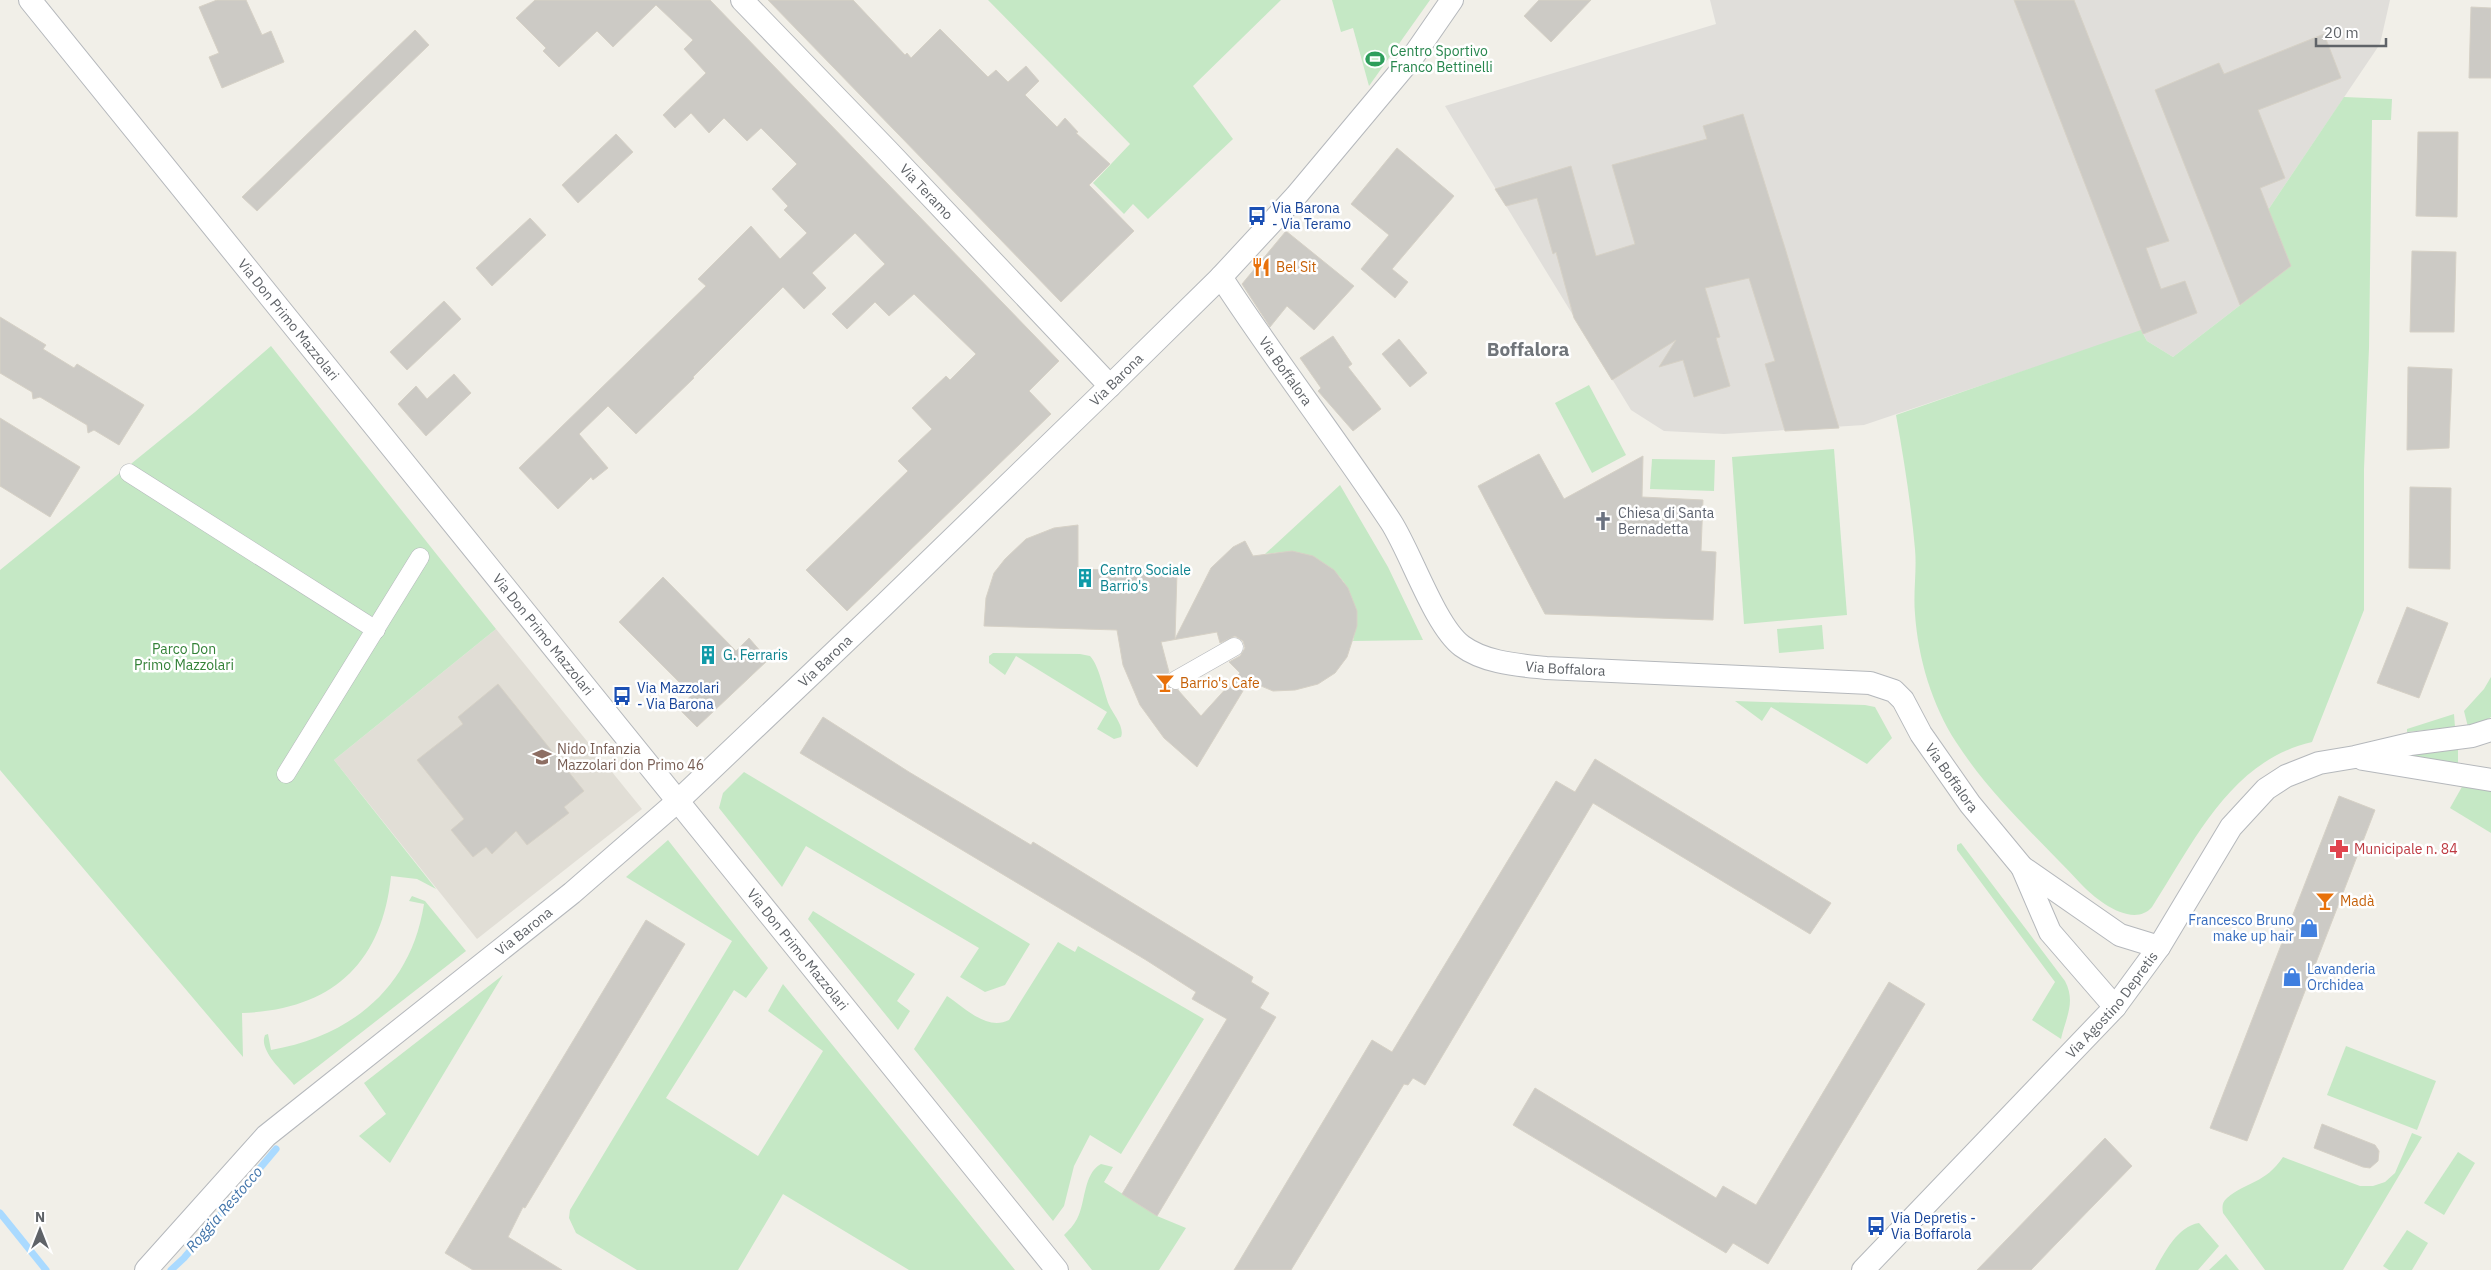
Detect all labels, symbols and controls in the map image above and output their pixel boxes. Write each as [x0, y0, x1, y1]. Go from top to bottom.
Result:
scale bar [2316, 15, 2386, 47]
text: 20 m [2324, 23, 2359, 42]
place label: Centro Sportivo Franco Bettinelli [1390, 42, 1493, 76]
sports icon: Centro Sportivo Franco Bettinelli [1364, 48, 1386, 70]
street label: Via Teramo [896, 160, 957, 224]
place label: Via Barona - Via Teramo [1272, 199, 1351, 233]
bus stop icon: Via Barona - Via Teramo [1246, 205, 1268, 227]
street label: Via Don Primo Mazzolari [234, 255, 343, 384]
restaurant icon: Bel Sit [1250, 256, 1272, 278]
place label: Bel Sit [1276, 258, 1317, 276]
street label: Via Boffalora [1255, 333, 1316, 409]
district label: Boffalora [1487, 337, 1569, 361]
street label: Via Barona [1086, 349, 1147, 410]
place label: Chiesa di Santa Bernadetta [1618, 504, 1715, 538]
church icon: Chiesa di Santa Bernadetta [1592, 510, 1614, 532]
place label: Centro Sociale Barrio's [1100, 561, 1191, 595]
building icon: Centro Sociale Barrio's [1074, 567, 1096, 589]
street label: Via Don Primo Mazzolari [489, 570, 598, 699]
street label: Via Barona [794, 631, 856, 691]
park label: Parco Don Primo Mazzolari [134, 640, 234, 674]
building icon: G. Ferraris [697, 644, 719, 666]
place label: G. Ferraris [723, 646, 788, 664]
street label: Via Boffalora [1524, 657, 1606, 680]
bar icon: Barrio's Cafe [1154, 672, 1176, 694]
place label: Barrio's Cafe [1180, 674, 1260, 692]
place label: Via Mazzolari - Via Barona [637, 679, 719, 713]
bus stop icon: Via Mazzolari - Via Barona [611, 685, 633, 707]
place label: Nido Infanzia Mazzolari don Primo 46 [557, 740, 704, 774]
street label: Via Boffalora [1921, 740, 1982, 816]
school or university icon: Nido Infanzia Mazzolari don Primo 46 [531, 746, 553, 768]
pharmacy icon: Municipale n. 84 [2328, 838, 2350, 860]
place label: Municipale n. 84 [2354, 840, 2458, 858]
street label: Via Don Primo Mazzolari [743, 885, 852, 1014]
bar icon: Madà [2314, 890, 2336, 912]
place label: Madà [2340, 892, 2375, 910]
street label: Via Barona [492, 903, 556, 959]
place label: Francesco Bruno make up hair [2188, 911, 2294, 945]
shop icon: Francesco Bruno make up hair [2298, 917, 2320, 939]
street label: Via Agostino Depretis [2062, 948, 2162, 1062]
place label: Lavanderia Orchidea [2307, 960, 2376, 994]
shop icon: Lavanderia Orchidea [2281, 966, 2303, 988]
water label: Roggia Restocco [181, 1162, 267, 1256]
north arrow [15, 1205, 65, 1255]
text: N [35, 1208, 45, 1226]
place label: Via Depretis - Via Boffarola [1891, 1209, 1976, 1243]
bus stop icon: Via Depretis - Via Boffarola [1865, 1215, 1887, 1237]

